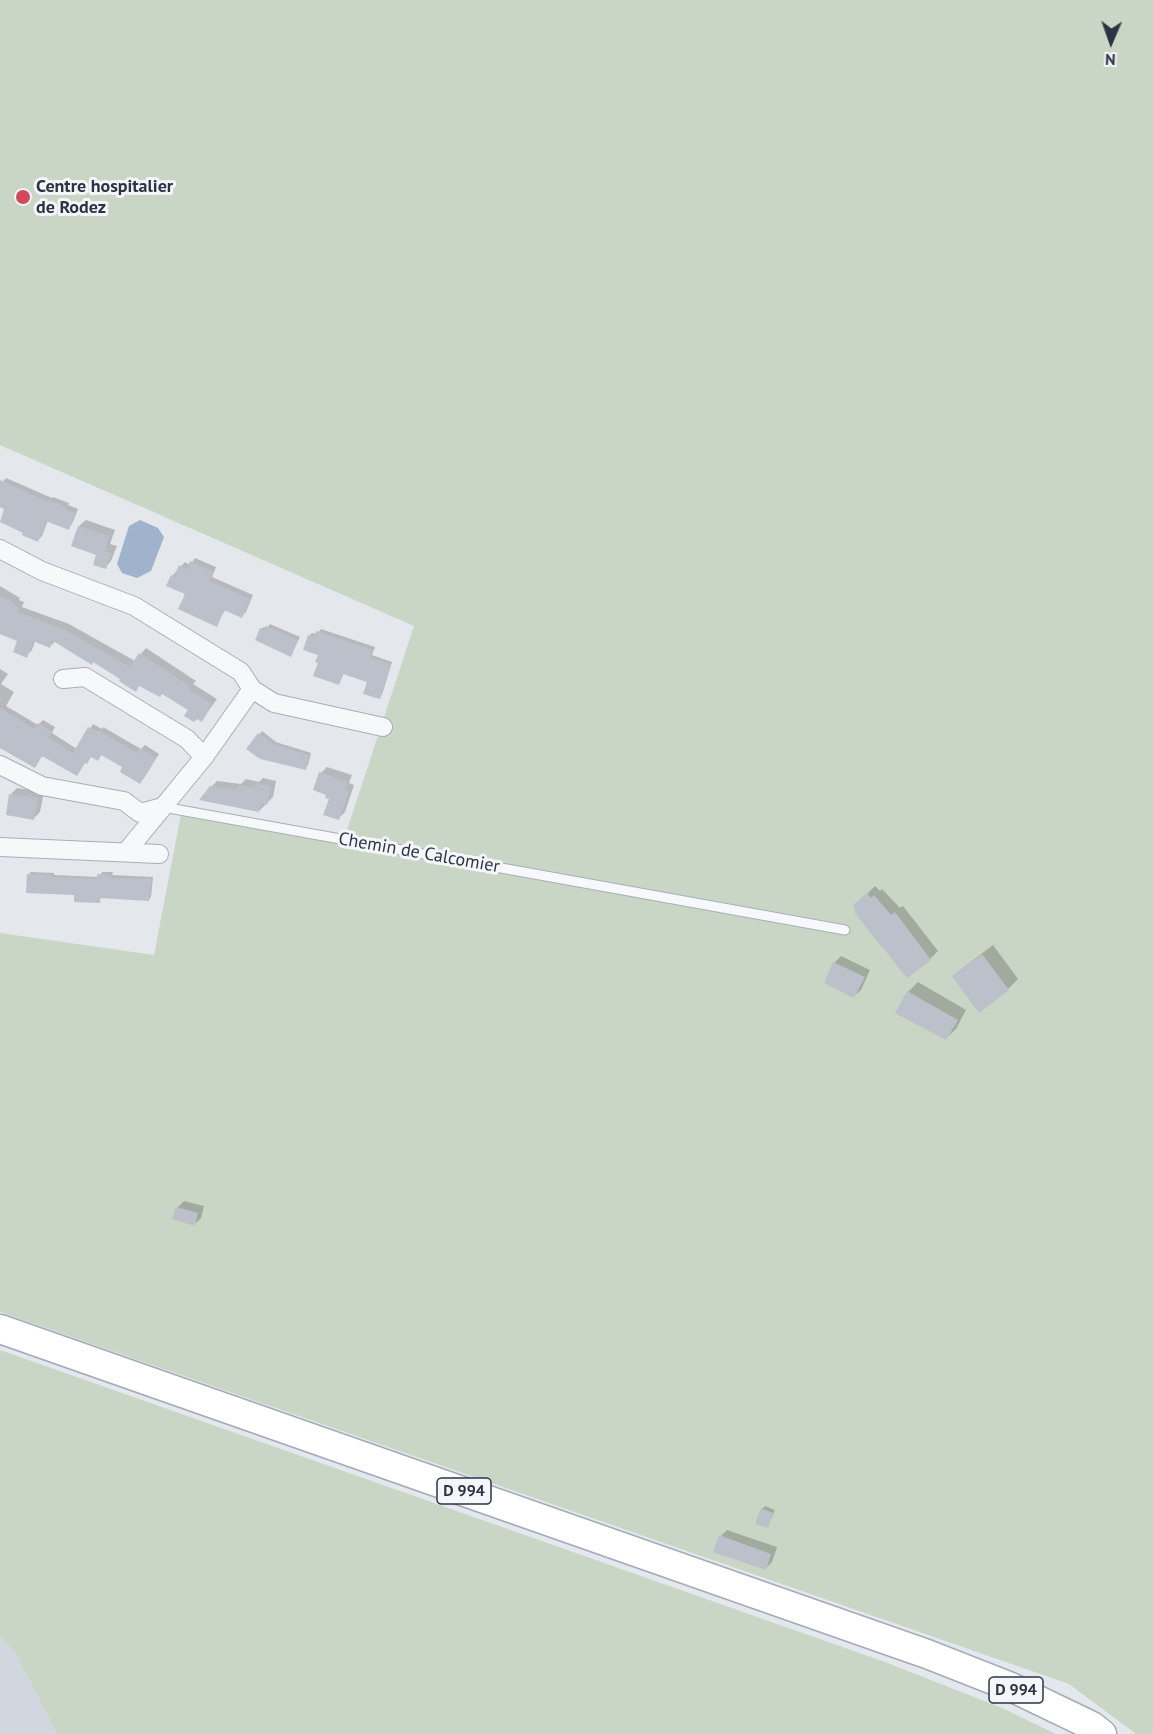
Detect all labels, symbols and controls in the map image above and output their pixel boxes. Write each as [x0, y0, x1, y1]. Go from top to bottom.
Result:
north arrow [1081, 12, 1141, 72]
text: N [1105, 50, 1116, 70]
place label: Centre hospitalier de Rodez [36, 176, 173, 219]
marker: Centre hospitalier de Rodez [14, 188, 32, 206]
street label: Chemin de Calcomier [337, 828, 501, 878]
road number: D 994 [437, 1478, 491, 1504]
road number: D 994 [989, 1677, 1043, 1703]

